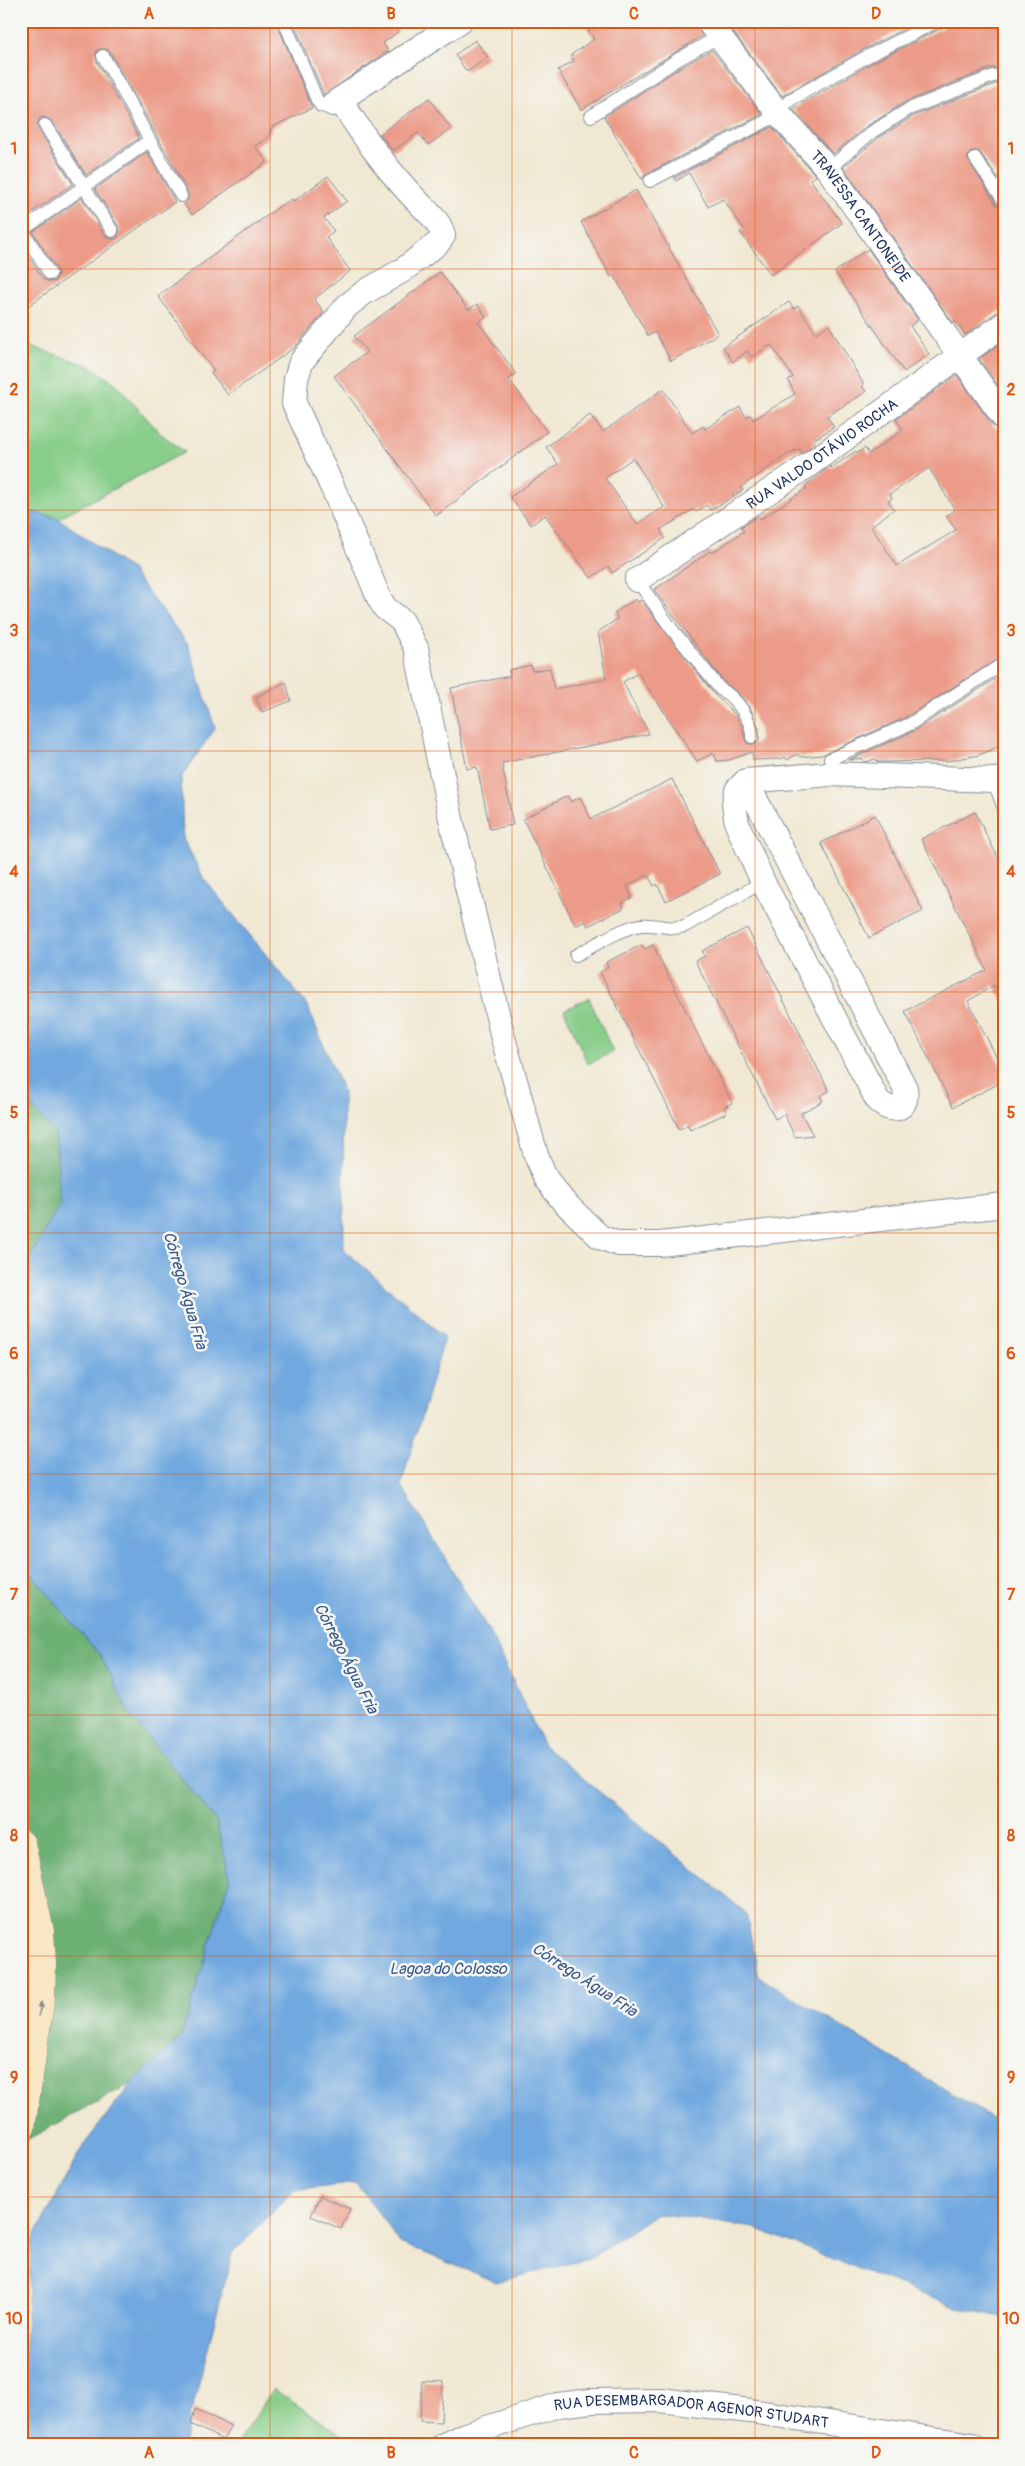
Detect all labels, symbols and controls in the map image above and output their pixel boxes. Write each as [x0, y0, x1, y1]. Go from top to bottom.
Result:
text: A [144, 4, 155, 24]
text: B [386, 4, 396, 24]
text: C [629, 4, 639, 24]
text: D [871, 4, 881, 24]
text: 1 [11, 139, 17, 159]
text: 1 [1008, 139, 1014, 159]
street label: TRAVESSA CANTONEIDE [806, 147, 914, 286]
text: 2 [10, 380, 19, 400]
text: 2 [1007, 380, 1016, 400]
street label: RUA VALDO OTÁVIO ROCHA [743, 394, 902, 514]
text: 3 [10, 621, 19, 641]
text: 3 [1007, 621, 1016, 641]
text: 4 [9, 862, 19, 882]
text: 4 [1006, 862, 1016, 882]
text: 5 [10, 1103, 19, 1123]
text: 5 [1007, 1103, 1016, 1123]
water label: Córrego Água Fria [159, 1229, 212, 1353]
text: 6 [9, 1344, 19, 1364]
text: 6 [1006, 1344, 1016, 1364]
text: 7 [10, 1585, 19, 1605]
text: 7 [1007, 1585, 1016, 1605]
water label: Córrego Água Fria [310, 1600, 383, 1718]
text: 8 [10, 1826, 18, 1846]
text: 8 [1007, 1826, 1015, 1846]
water label: Córrego Água Fria [528, 1938, 642, 2022]
water label: Lagoa do Colosso [389, 1959, 508, 1979]
one-way arrow [36, 2001, 44, 2017]
text: 9 [10, 2068, 18, 2088]
text: 9 [1007, 2068, 1015, 2088]
text: 10 [5, 2309, 23, 2329]
text: 10 [1002, 2309, 1020, 2329]
street label: RUA DESEMBARGADOR AGENOR STUDART [553, 2391, 830, 2433]
text: A [144, 2443, 155, 2463]
text: B [386, 2443, 396, 2463]
text: C [629, 2443, 639, 2463]
text: D [871, 2443, 881, 2463]

